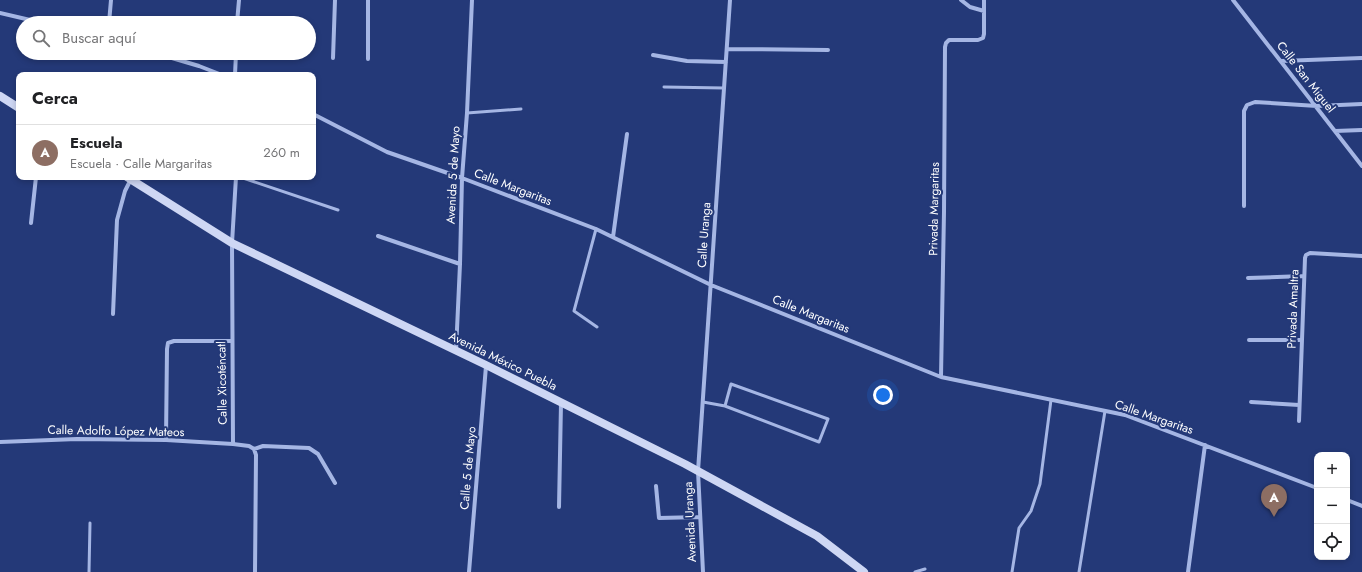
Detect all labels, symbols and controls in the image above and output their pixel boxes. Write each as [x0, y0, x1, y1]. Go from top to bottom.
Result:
search box [16, 16, 316, 60]
icon: search [30, 27, 52, 49]
text: Buscar aquí [62, 27, 136, 49]
street label: Calle San Miguel [1272, 37, 1340, 117]
text: Cerca [32, 86, 78, 110]
street label: Avenida 5 de Mayo [441, 125, 465, 225]
text: Escuela [70, 132, 123, 154]
text: A [40, 143, 50, 162]
text: 260 m [263, 143, 300, 162]
text: Escuela · Calle Margaritas [70, 154, 212, 173]
street label: Privada Margaritas [924, 162, 944, 256]
street label: Calle Margaritas [471, 164, 555, 210]
street label: Calle Uranga [693, 201, 715, 268]
street label: Privada Amaltra [1283, 269, 1303, 349]
street label: Calle Margaritas [770, 290, 853, 338]
street label: Avenida México Puebla [446, 327, 560, 395]
street label: Calle Xicoténcatl [212, 341, 232, 425]
your location [873, 385, 893, 405]
street label: Calle Margaritas [1112, 395, 1196, 439]
street label: Calle Adolfo López Mateos [47, 421, 185, 441]
street label: Calle 5 de Mayo [455, 425, 481, 510]
map controls [1314, 452, 1350, 560]
button: + [1314, 452, 1350, 488]
street label: Avenida Uranga [679, 481, 701, 563]
pin: A [1261, 484, 1287, 517]
button: − [1314, 488, 1350, 524]
button: locate [1314, 524, 1350, 560]

